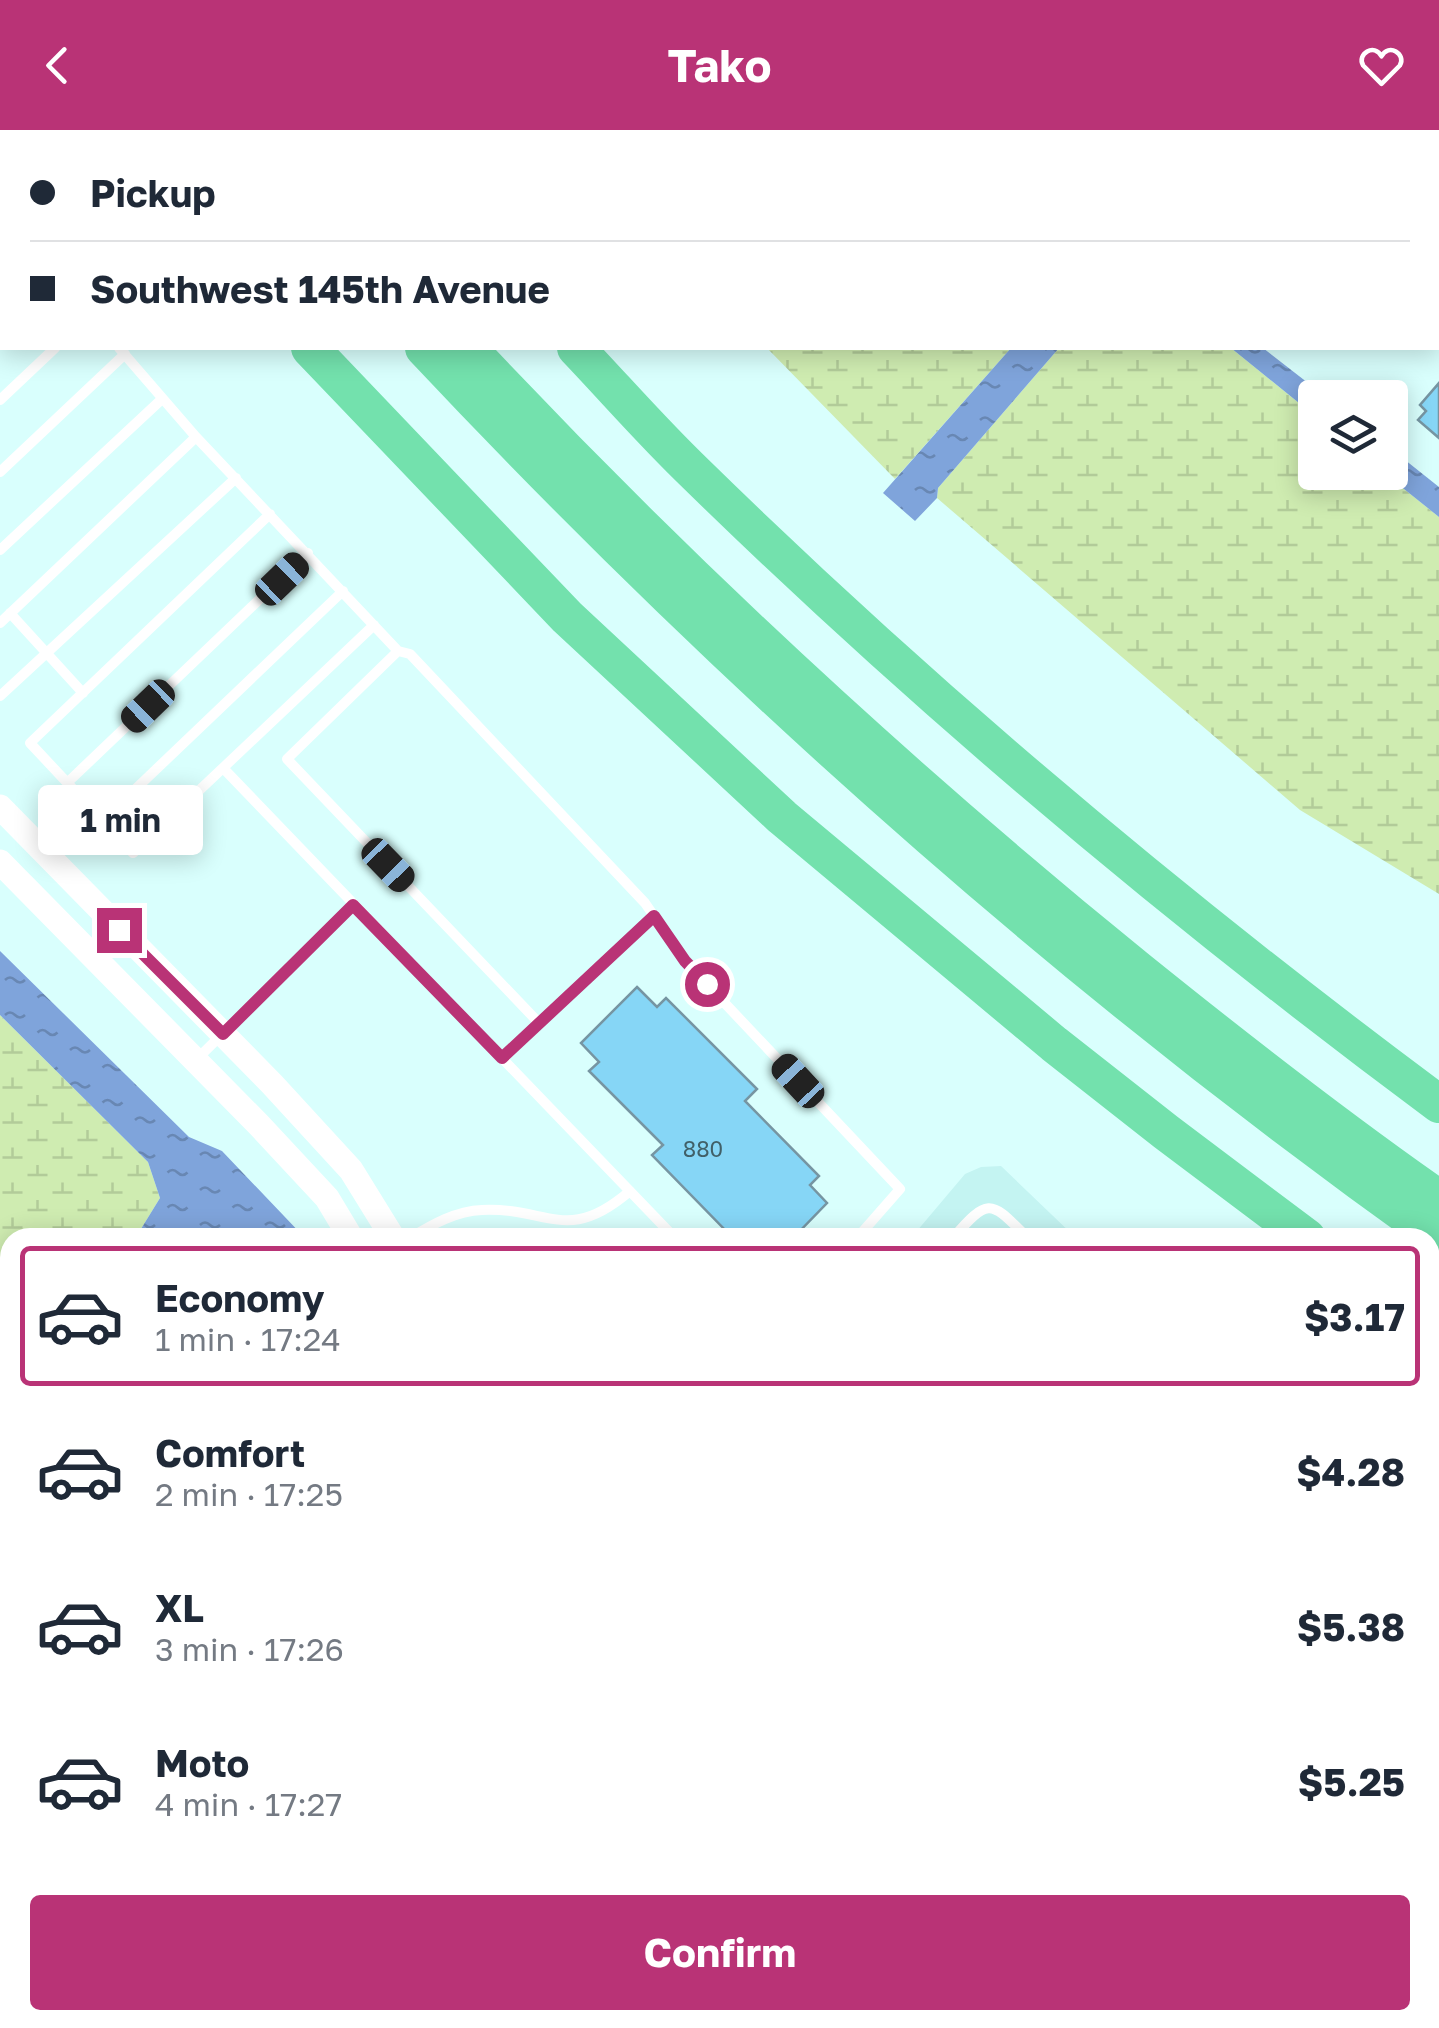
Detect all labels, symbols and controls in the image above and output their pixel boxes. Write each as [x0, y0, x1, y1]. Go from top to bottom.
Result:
icon: back [30, 38, 85, 93]
text: Tako [668, 38, 771, 92]
icon: heart [1354, 38, 1409, 93]
text: Pickup [90, 170, 216, 215]
text: Southwest 145th Avenue [90, 266, 550, 311]
map controls [1298, 380, 1408, 490]
button: layers [1298, 380, 1408, 490]
car [250, 547, 314, 611]
car [116, 674, 180, 738]
callout: 1 min [36, 785, 202, 855]
text: 1 min [80, 801, 161, 839]
car [356, 833, 420, 897]
route end [97, 908, 142, 953]
route start [685, 962, 730, 1007]
car [767, 1049, 829, 1113]
house number: 880 [683, 1135, 723, 1162]
icon: car [35, 1271, 125, 1361]
text: Economy [155, 1275, 324, 1320]
text: $3.17 [1304, 1294, 1405, 1339]
text: 1 min · 17:24 [155, 1320, 341, 1358]
icon: car [35, 1426, 125, 1516]
text: Comfort [155, 1430, 305, 1475]
text: $4.28 [1296, 1449, 1405, 1494]
text: 2 min · 17:25 [155, 1475, 343, 1513]
icon: car [35, 1581, 125, 1671]
text: XL [155, 1585, 204, 1630]
text: $5.38 [1297, 1604, 1405, 1649]
text: 3 min · 17:26 [155, 1630, 344, 1668]
icon: car [35, 1736, 125, 1826]
text: Moto [155, 1740, 249, 1785]
text: $5.25 [1298, 1759, 1405, 1804]
text: 4 min · 17:27 [155, 1785, 342, 1823]
button: Confirm [30, 1895, 1410, 2010]

